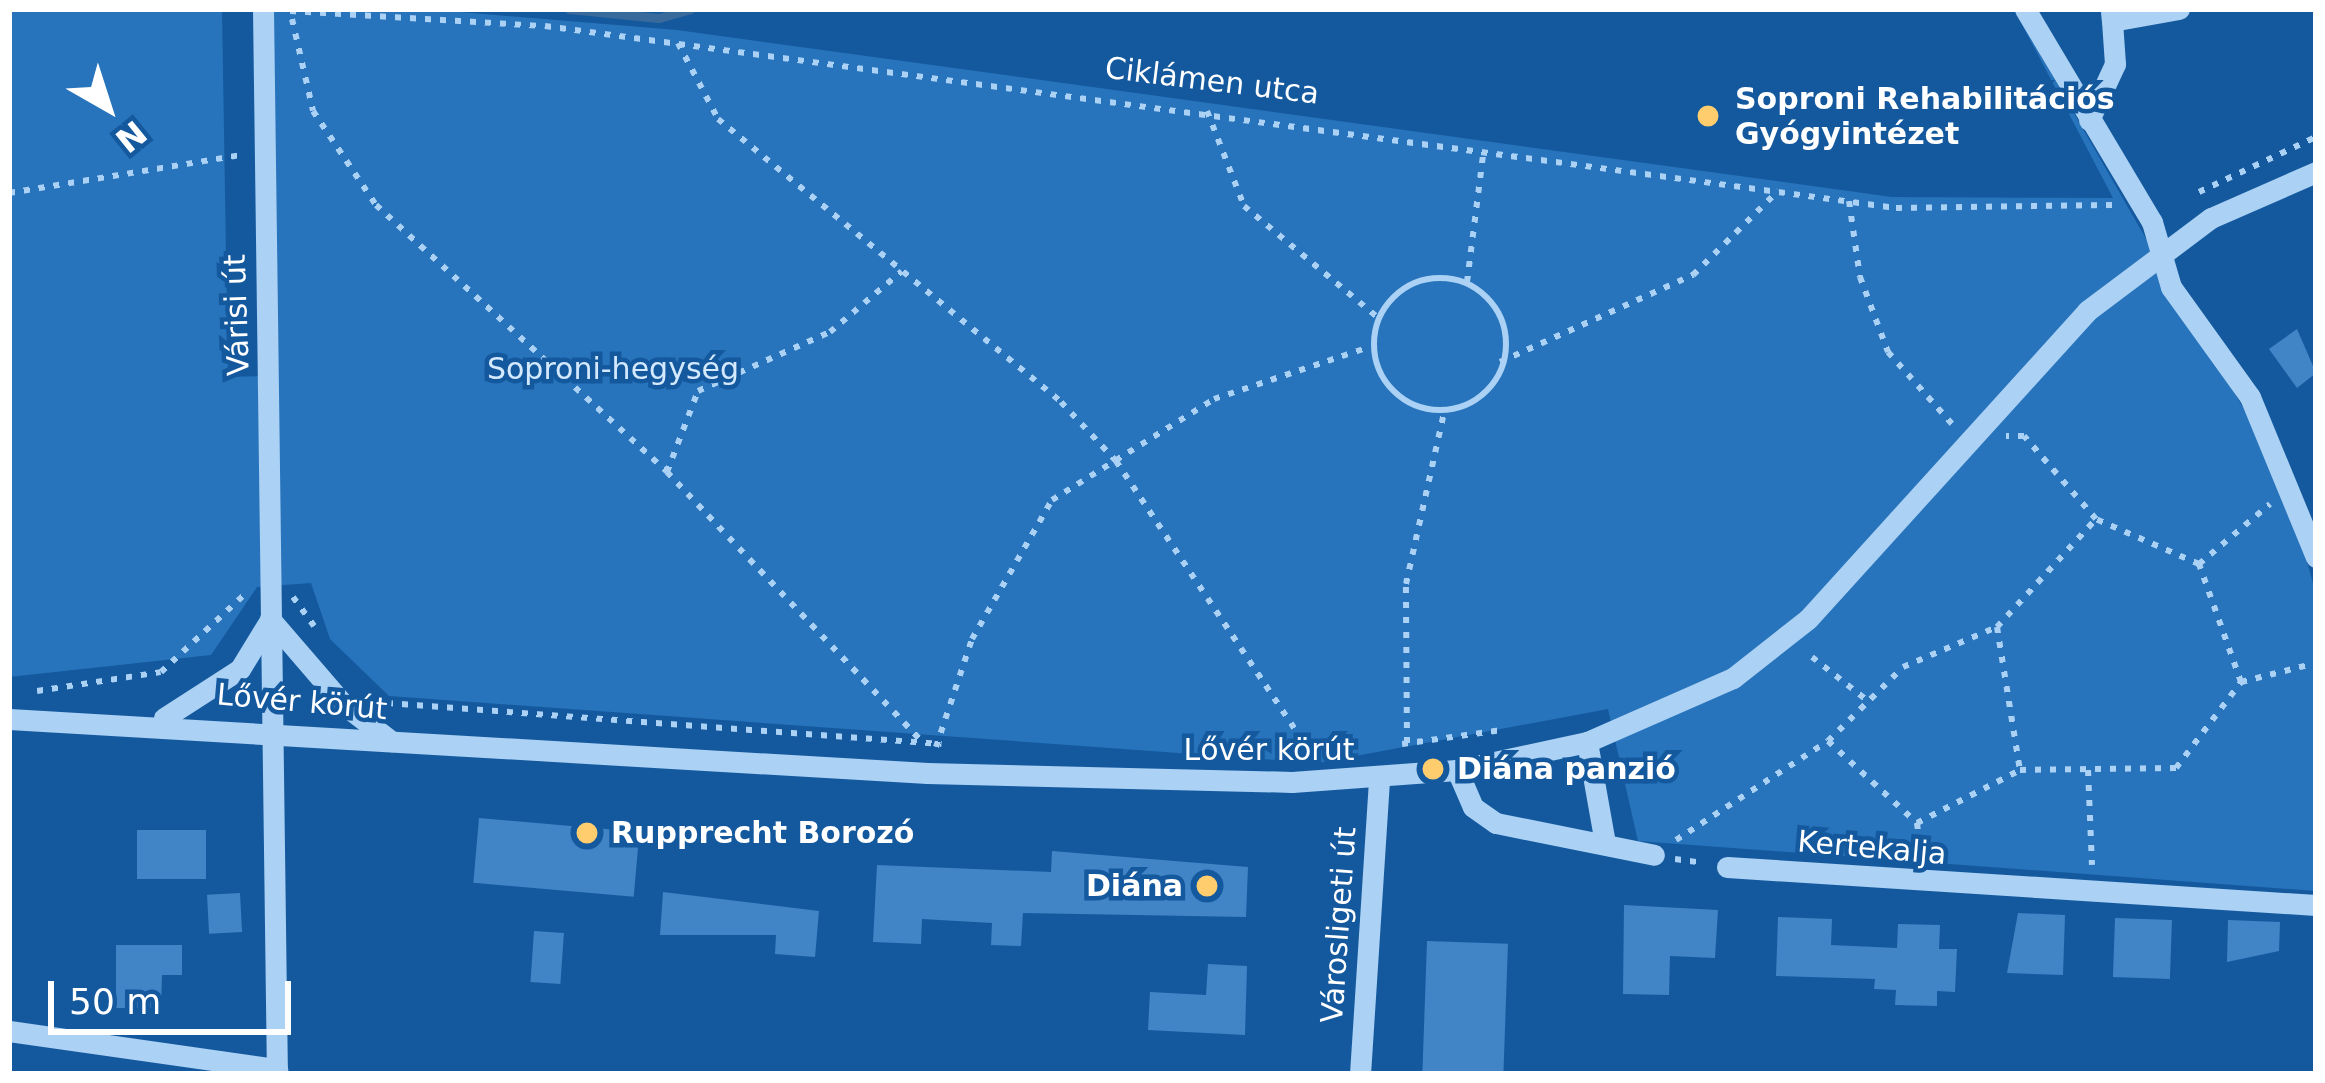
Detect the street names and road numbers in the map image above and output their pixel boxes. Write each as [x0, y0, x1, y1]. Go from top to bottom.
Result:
street label: Ciklámen utca [1103, 50, 1321, 112]
street label: Várisi út [217, 254, 257, 376]
street label: Lővér körút [215, 677, 389, 727]
street label: Lővér körút [1184, 732, 1354, 768]
street label: Kertekalja [1796, 824, 1948, 872]
street label: Városligeti út [1314, 826, 1364, 1024]

